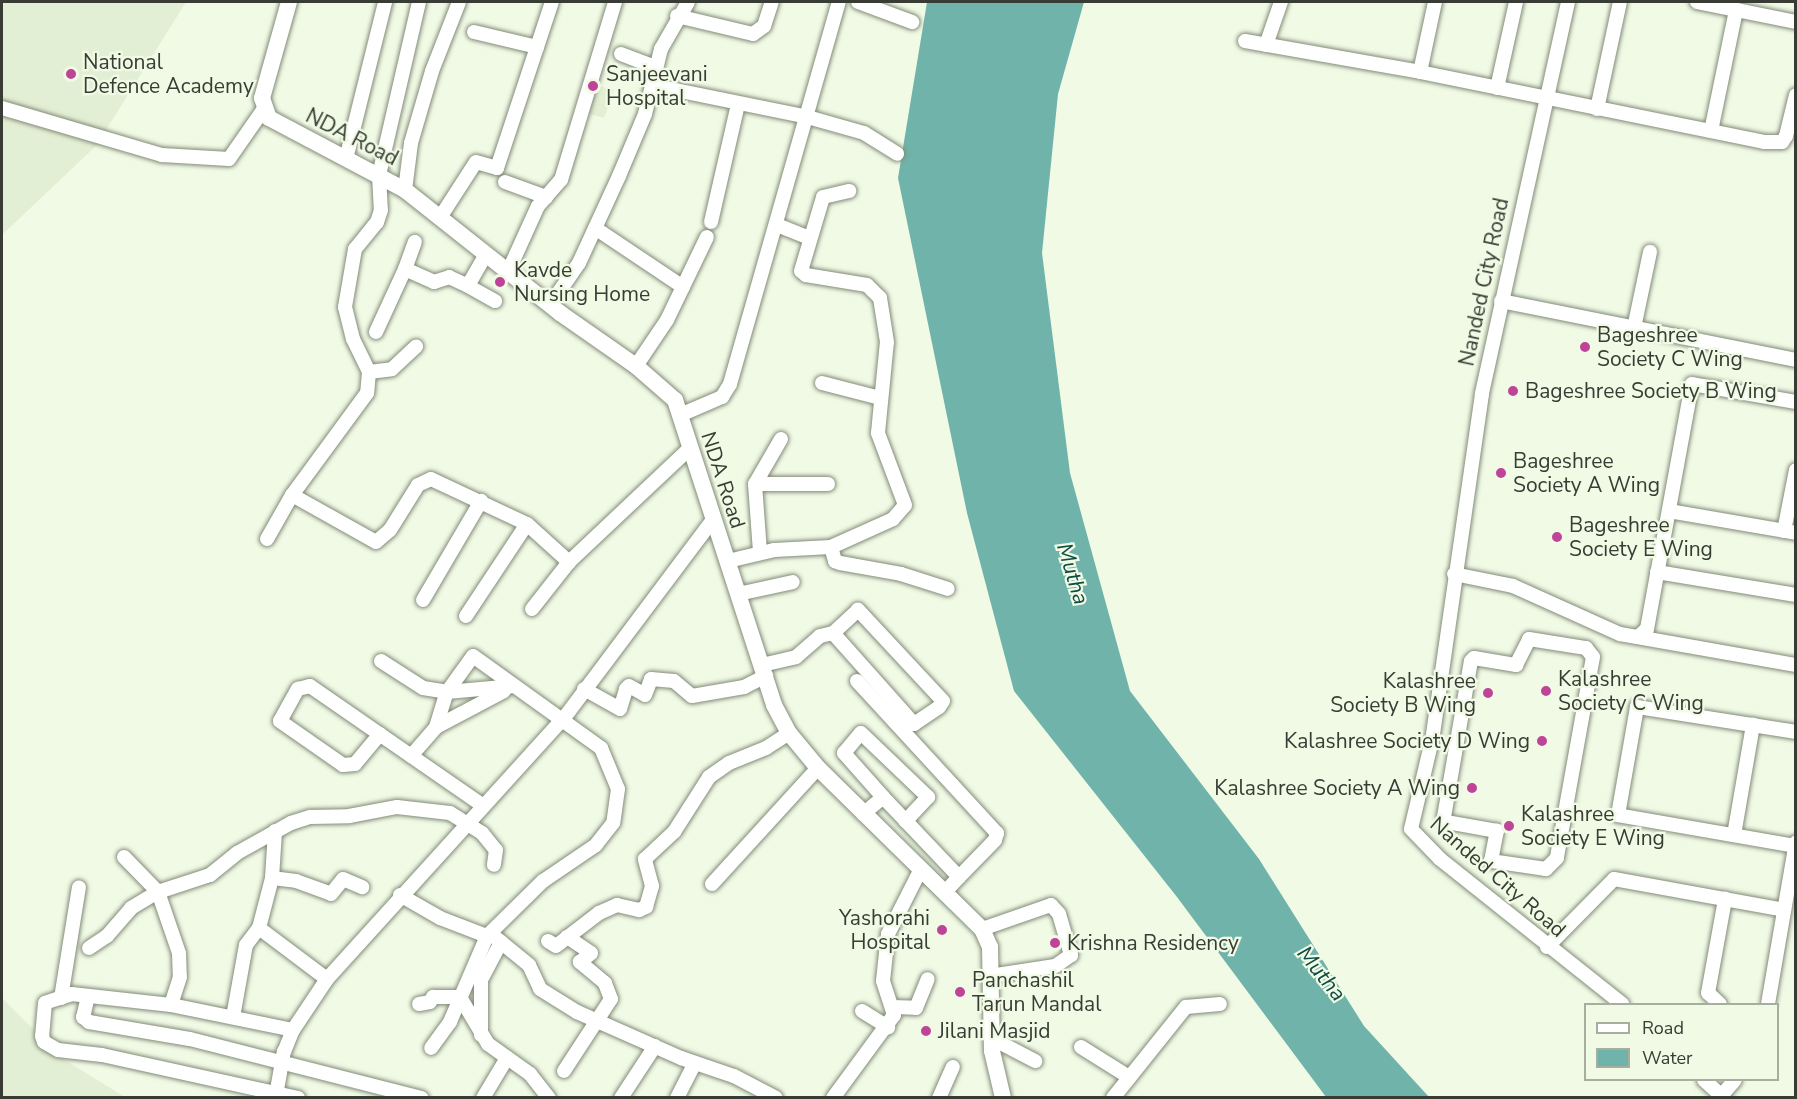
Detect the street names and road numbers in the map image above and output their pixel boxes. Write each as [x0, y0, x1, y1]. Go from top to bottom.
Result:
street label: NDA Road [302, 103, 402, 171]
street label: Nanded City Road [1454, 196, 1514, 368]
street label: NDA Road [695, 428, 751, 532]
street label: Nanded City Road [1425, 811, 1571, 943]

